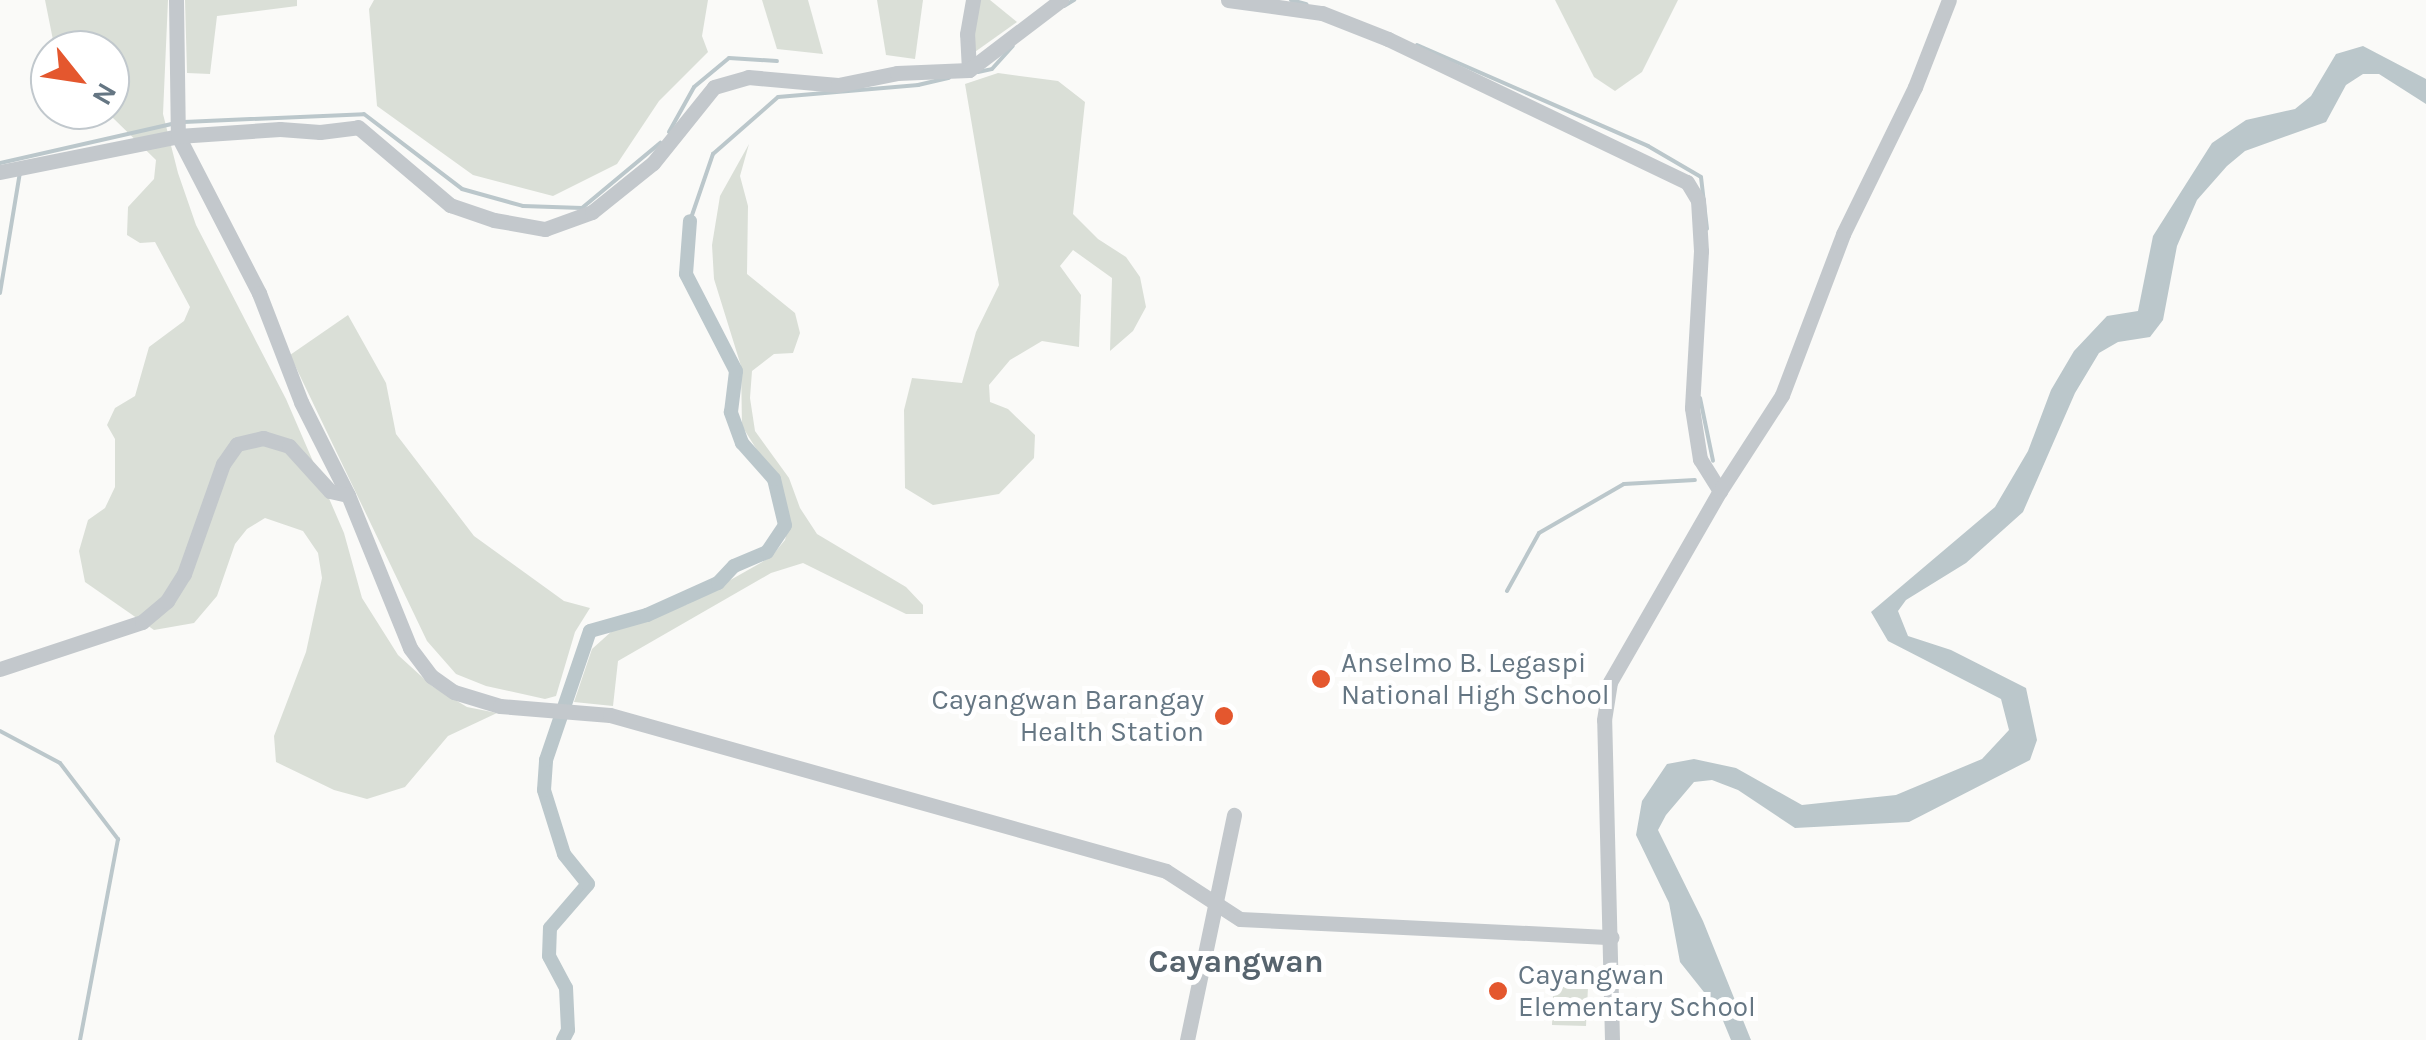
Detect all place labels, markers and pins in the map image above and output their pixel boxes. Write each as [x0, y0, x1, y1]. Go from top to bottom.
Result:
place label: Anselmo B. Legaspi National High School [1341, 646, 1610, 712]
marker: Anselmo B. Legaspi National High School [1310, 668, 1332, 690]
place label: Cayangwan Barangay Health Station [932, 683, 1204, 749]
marker: Cayangwan Barangay Health Station [1213, 705, 1235, 727]
place label: Cayangwan Elementary School [1518, 958, 1756, 1024]
marker: Cayangwan Elementary School [1487, 980, 1509, 1002]

